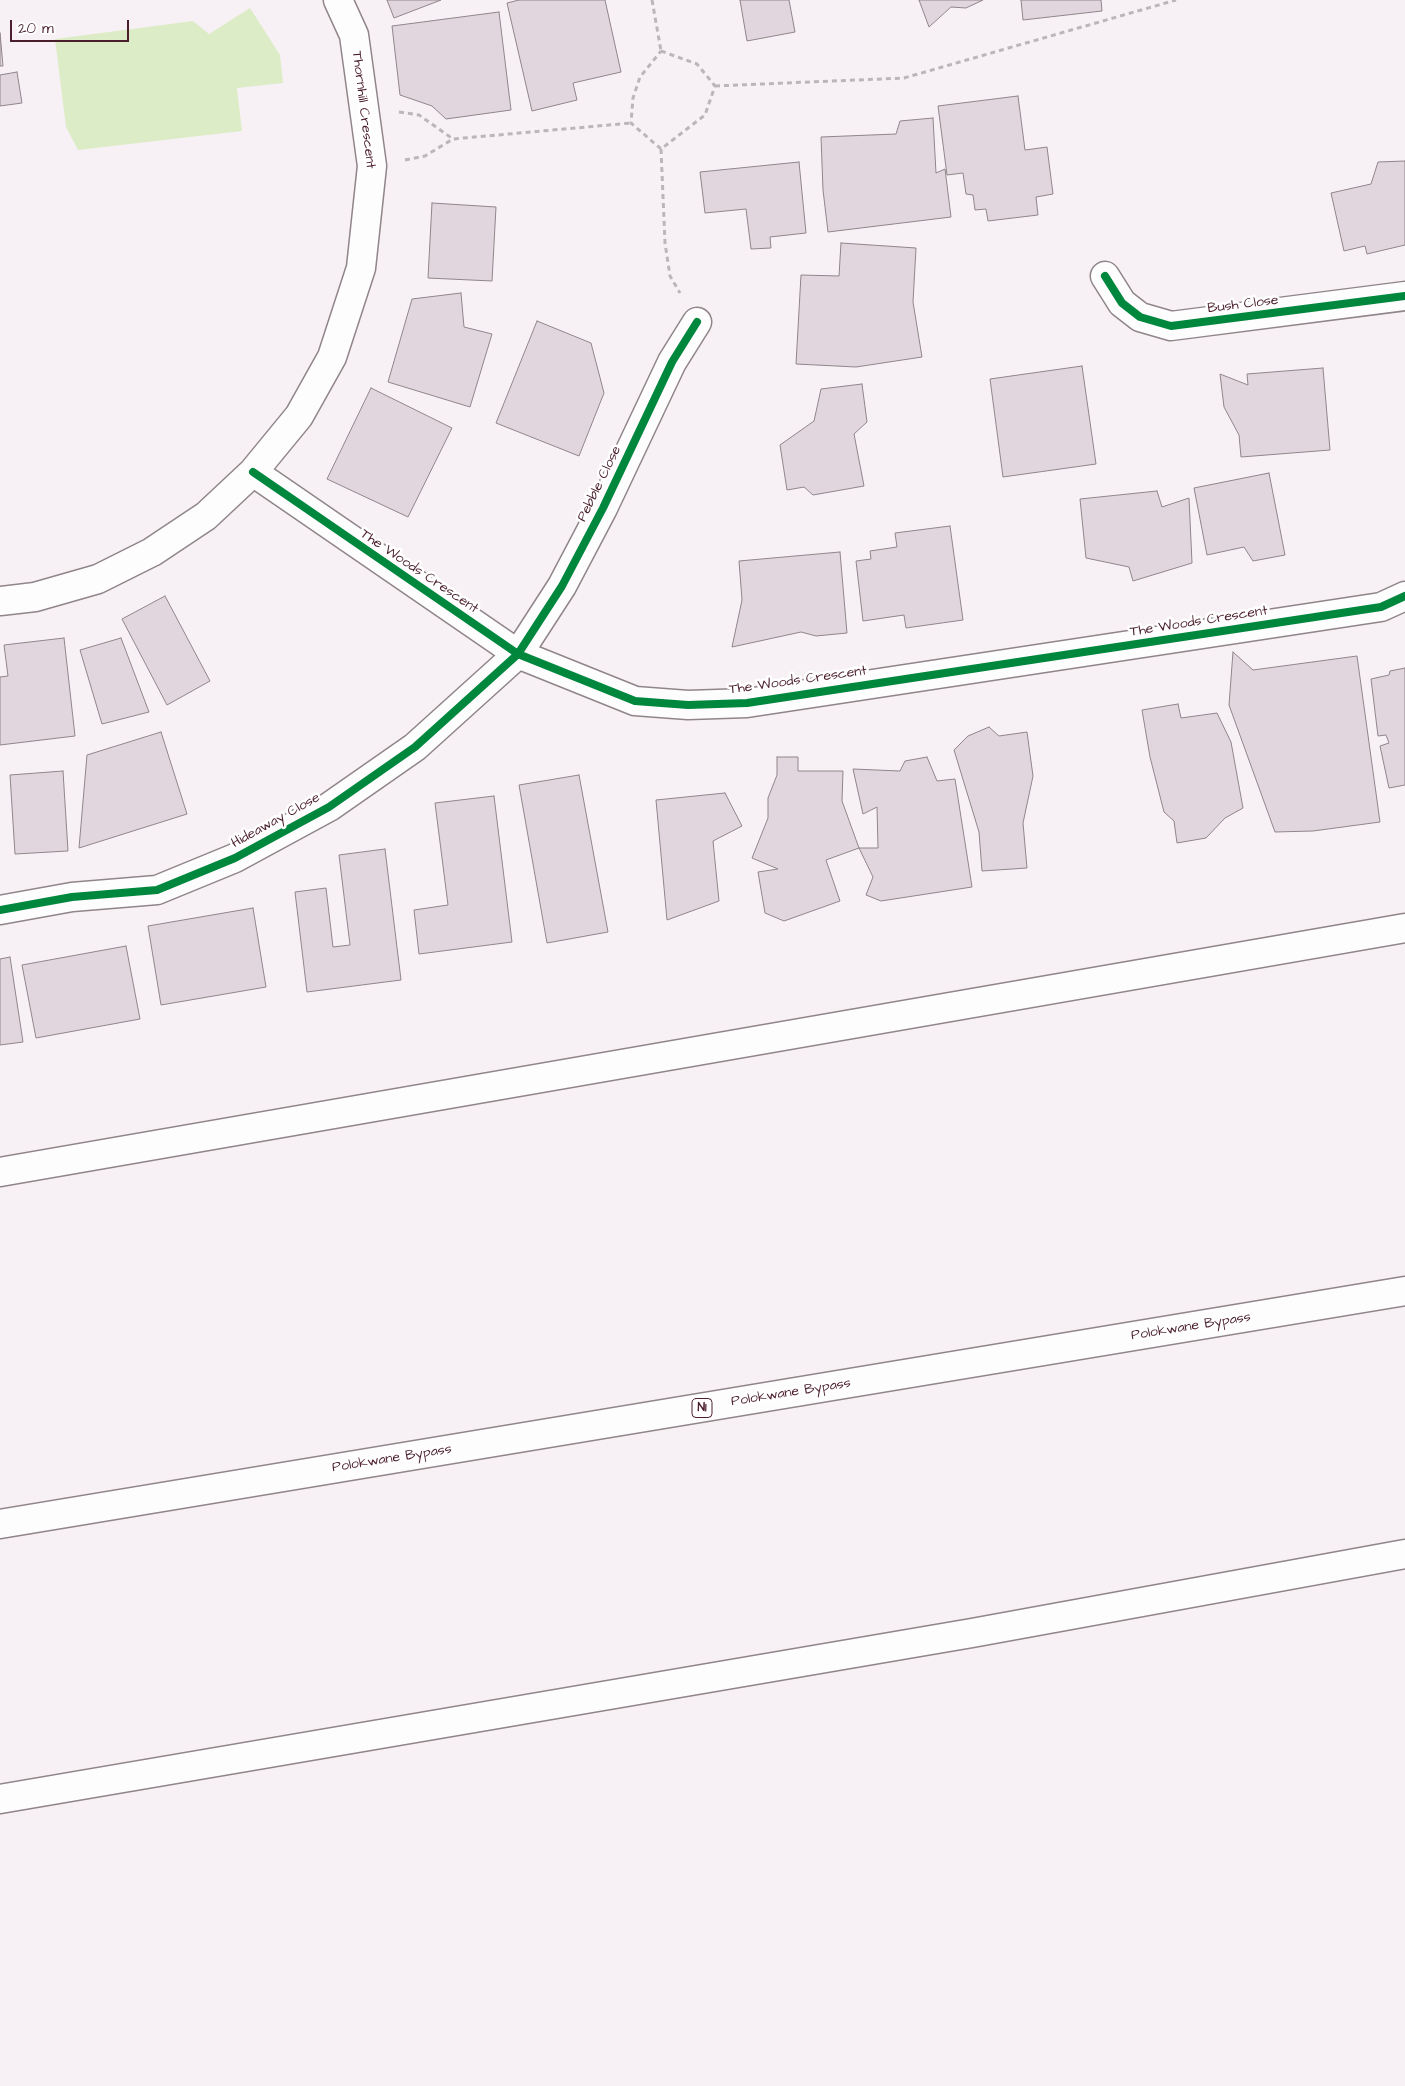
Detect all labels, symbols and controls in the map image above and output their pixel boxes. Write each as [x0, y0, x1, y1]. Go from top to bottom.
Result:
scale bar [12, 10, 131, 42]
text: 20 m [18, 18, 54, 39]
street label: Thornhill Crescent [347, 50, 379, 170]
street label: Bush Close [1207, 292, 1279, 318]
street label: Pebble Close [574, 443, 626, 525]
street label: The Woods Crescent [357, 526, 481, 618]
street label: The Woods Crescent [1129, 603, 1269, 641]
street label: The Woods Crescent [728, 663, 868, 699]
street label: Hideaway Close [229, 790, 323, 852]
street label: Polokwane Bypass [1130, 1309, 1252, 1345]
street label: Polokwane Bypass [730, 1375, 852, 1411]
road number: N1 [692, 1399, 712, 1418]
street label: Polokwane Bypass [331, 1441, 453, 1477]

